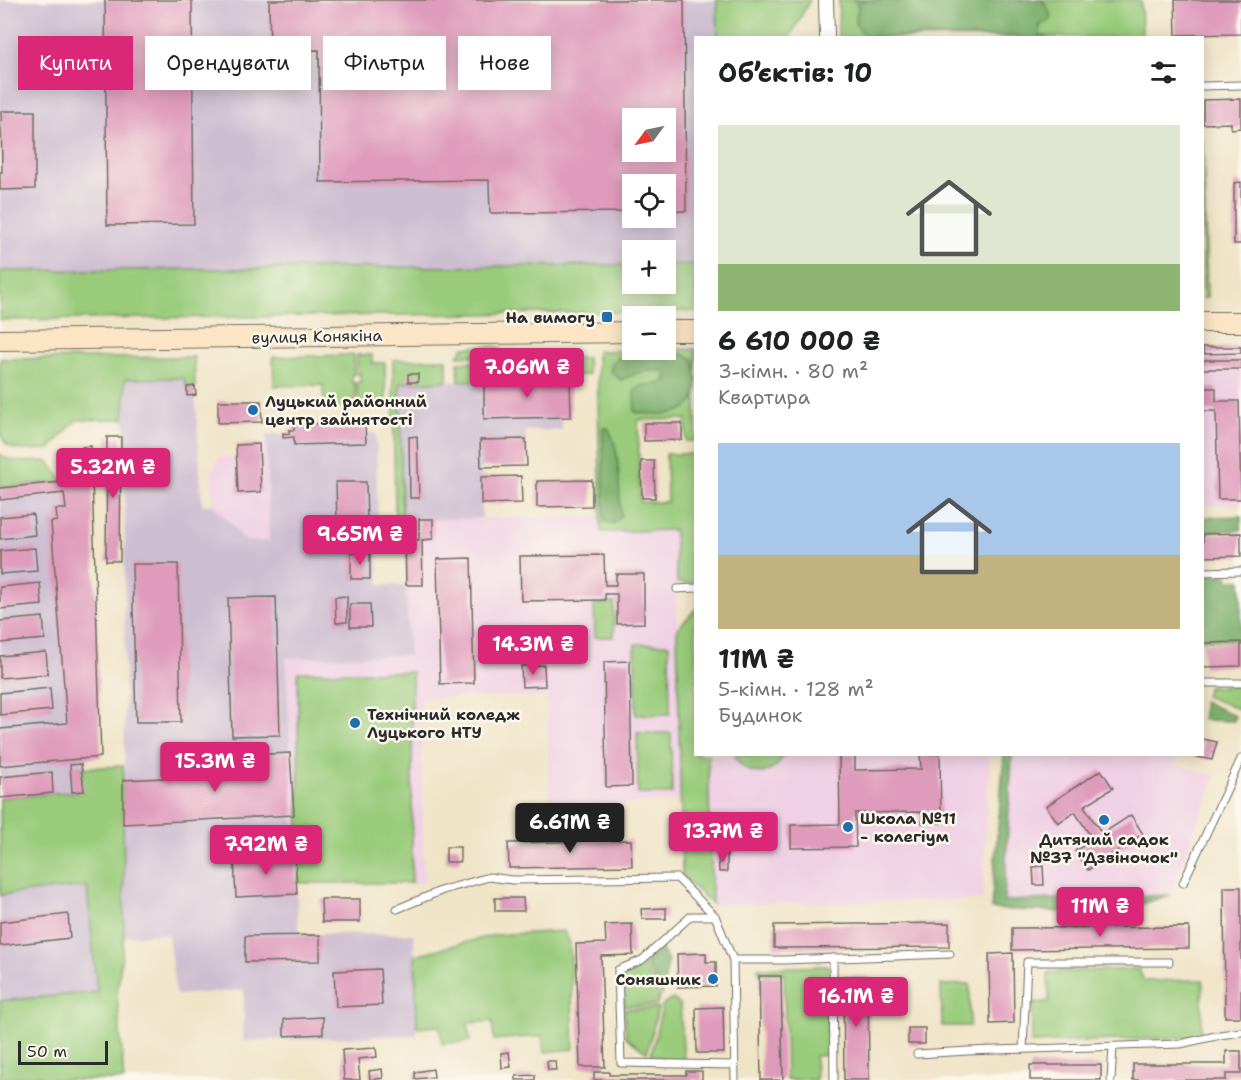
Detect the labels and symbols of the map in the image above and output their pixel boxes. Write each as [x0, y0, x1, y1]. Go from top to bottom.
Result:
north arrow [622, 108, 676, 162]
place label: На вимогу [506, 307, 595, 328]
marker: На вимогу [600, 310, 614, 324]
street label: вулиця Конякіна [252, 325, 382, 348]
pin: 7.06M ₴ [472, 348, 582, 399]
place label: Луцький районний центр зайнятості [265, 391, 427, 430]
marker: Луцький районний центр зайнятості [246, 403, 260, 417]
pin: 5.32M ₴ [58, 448, 168, 499]
pin: 9.65M ₴ [305, 515, 415, 566]
pin: 14.3M ₴ [478, 625, 588, 676]
place label: Технічний коледж Луцького НТУ [367, 704, 520, 743]
marker: Технічний коледж Луцького НТУ [348, 716, 362, 730]
pin: 15.3M ₴ [160, 742, 270, 793]
pin: 6.61M ₴ [515, 803, 625, 854]
place label: Школа №11 - колегіум [860, 808, 956, 847]
pin: 13.7M ₴ [668, 812, 778, 863]
marker: Дитячий садок №37 "Дзвіночок" [1097, 813, 1111, 827]
marker: Школа №11 - колегіум [841, 820, 855, 834]
pin: 7.92M ₴ [211, 825, 321, 876]
place label: Дитячий садок №37 "Дзвіночок" [1030, 829, 1178, 868]
pin: 11M ₴ [1058, 887, 1142, 938]
place label: Соняшник [616, 969, 701, 990]
marker: Соняшник [706, 972, 720, 986]
pin: 16.1M ₴ [801, 977, 911, 1028]
scale bar [18, 1038, 108, 1066]

